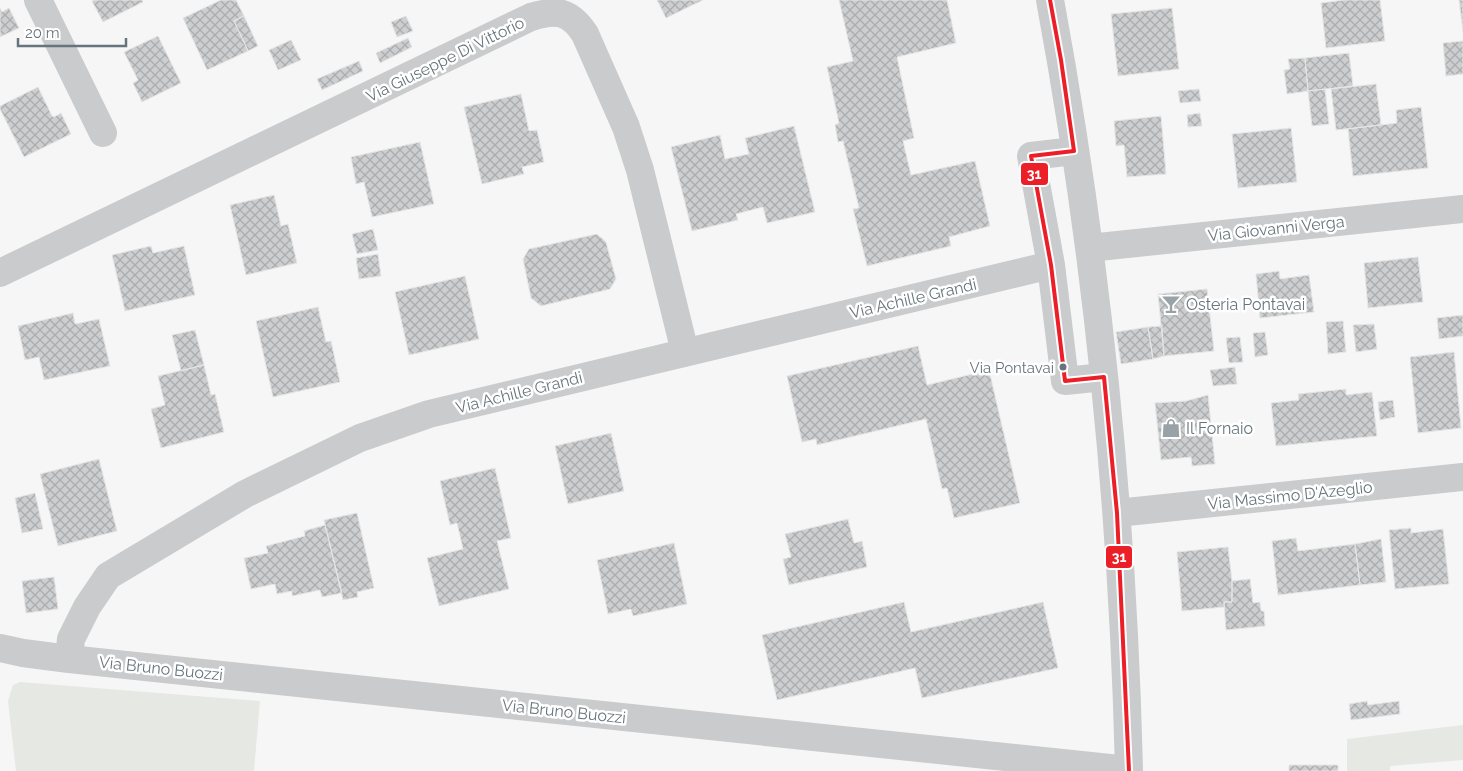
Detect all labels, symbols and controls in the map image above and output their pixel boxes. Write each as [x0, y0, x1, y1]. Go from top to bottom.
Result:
street label: Via Giuseppe Di Vittorio [363, 13, 527, 106]
scale bar [18, 15, 125, 47]
text: 20 m [25, 24, 60, 42]
line badge: 31 [1020, 162, 1049, 186]
text: 31 [1027, 166, 1041, 182]
street label: Via Giovanni Verga [1207, 212, 1345, 245]
street label: Via Achille Grandi [848, 275, 978, 322]
bar icon: Osteria Pontavai [1160, 293, 1182, 315]
place label: Osteria Pontavai [1186, 295, 1305, 314]
place label: Via Pontavai [970, 359, 1054, 377]
marker: Via Pontavai [1058, 362, 1068, 372]
street label: Via Achille Grandi [454, 368, 584, 417]
shop icon: Il Fornaio [1160, 417, 1182, 439]
place label: Il Fornaio [1186, 419, 1253, 438]
street label: Via Massimo D'Azeglio [1207, 477, 1373, 514]
line badge: 31 [1105, 545, 1133, 569]
text: 31 [1112, 549, 1126, 565]
street label: Via Bruno Buozzi [98, 653, 224, 684]
street label: Via Bruno Buozzi [501, 696, 627, 727]

